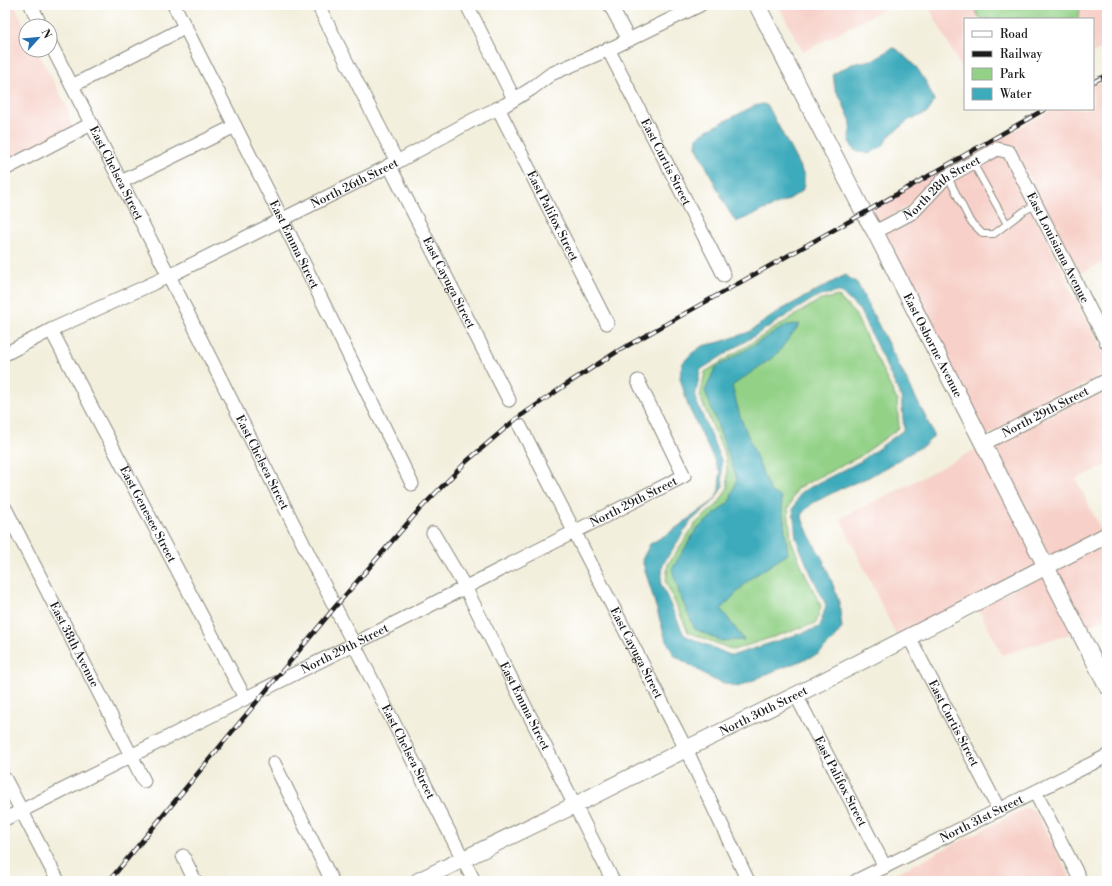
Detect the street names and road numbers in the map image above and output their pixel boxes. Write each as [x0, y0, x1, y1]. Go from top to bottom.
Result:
street label: East Curtis Street [637, 116, 694, 209]
street label: East Chelsea Street [86, 124, 147, 224]
street label: North 28th Street [901, 152, 984, 224]
street label: North 26th Street [308, 155, 402, 212]
street label: East Palifox Street [523, 168, 582, 265]
street label: East Louisiana Avenue [1023, 190, 1092, 306]
street label: East Emma Street [266, 198, 322, 292]
street label: East Cayuga Street [419, 234, 479, 332]
street label: East Osborne Avenue [899, 291, 965, 400]
street label: North 29th Street [999, 383, 1092, 441]
street label: East Chelsea Street [232, 413, 292, 513]
street label: East Genesee Street [116, 463, 180, 566]
street label: North 29th Street [588, 473, 680, 531]
street label: East 38th Avenue [46, 599, 102, 690]
street label: East Cayuga Street [606, 605, 666, 702]
street label: North 29th Street [299, 620, 392, 677]
street label: East Emma Street [496, 660, 553, 754]
street label: East Curtis Street [925, 677, 982, 770]
street label: North 30th Street [717, 683, 811, 739]
street label: East Chelsea Street [378, 702, 438, 802]
street label: East Palifox Street [811, 734, 870, 830]
street label: North 31st Street [937, 792, 1026, 846]

